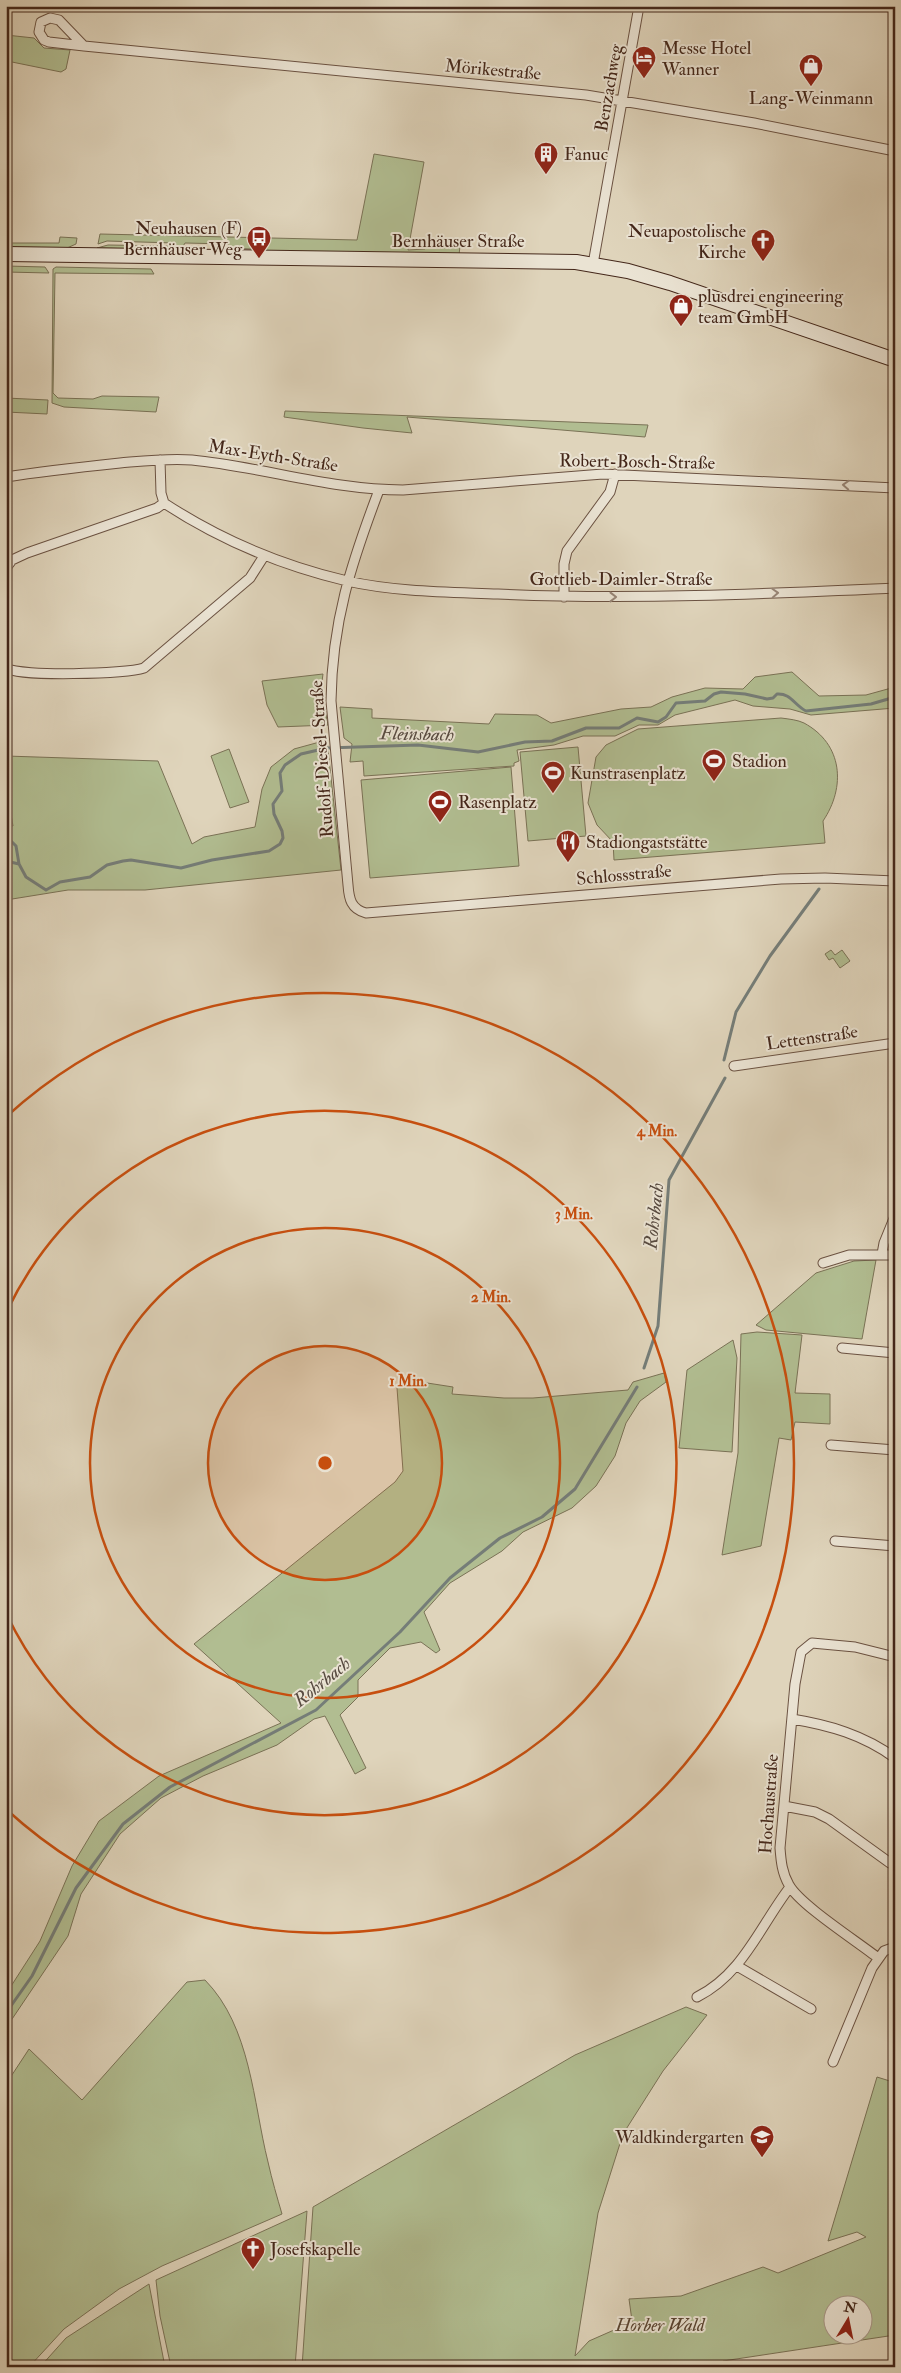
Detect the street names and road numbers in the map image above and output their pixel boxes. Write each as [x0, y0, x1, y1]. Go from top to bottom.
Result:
street label: Benzachweg [590, 41, 628, 134]
street label: Mörikestraße [444, 54, 543, 86]
street label: Bernhäuser Straße [392, 230, 525, 253]
street label: Max-Eyth-Straße [206, 434, 340, 478]
street label: Robert-Bosch-Straße [559, 449, 716, 475]
street label: Gottlieb-Daimler-Straße [529, 568, 713, 591]
street label: Rudolf-Diesel-Straße [305, 679, 339, 838]
street label: Schlossstraße [575, 859, 673, 891]
street label: Lettenstraße [765, 1020, 860, 1056]
street label: Hochaustraße [754, 1753, 784, 1855]

